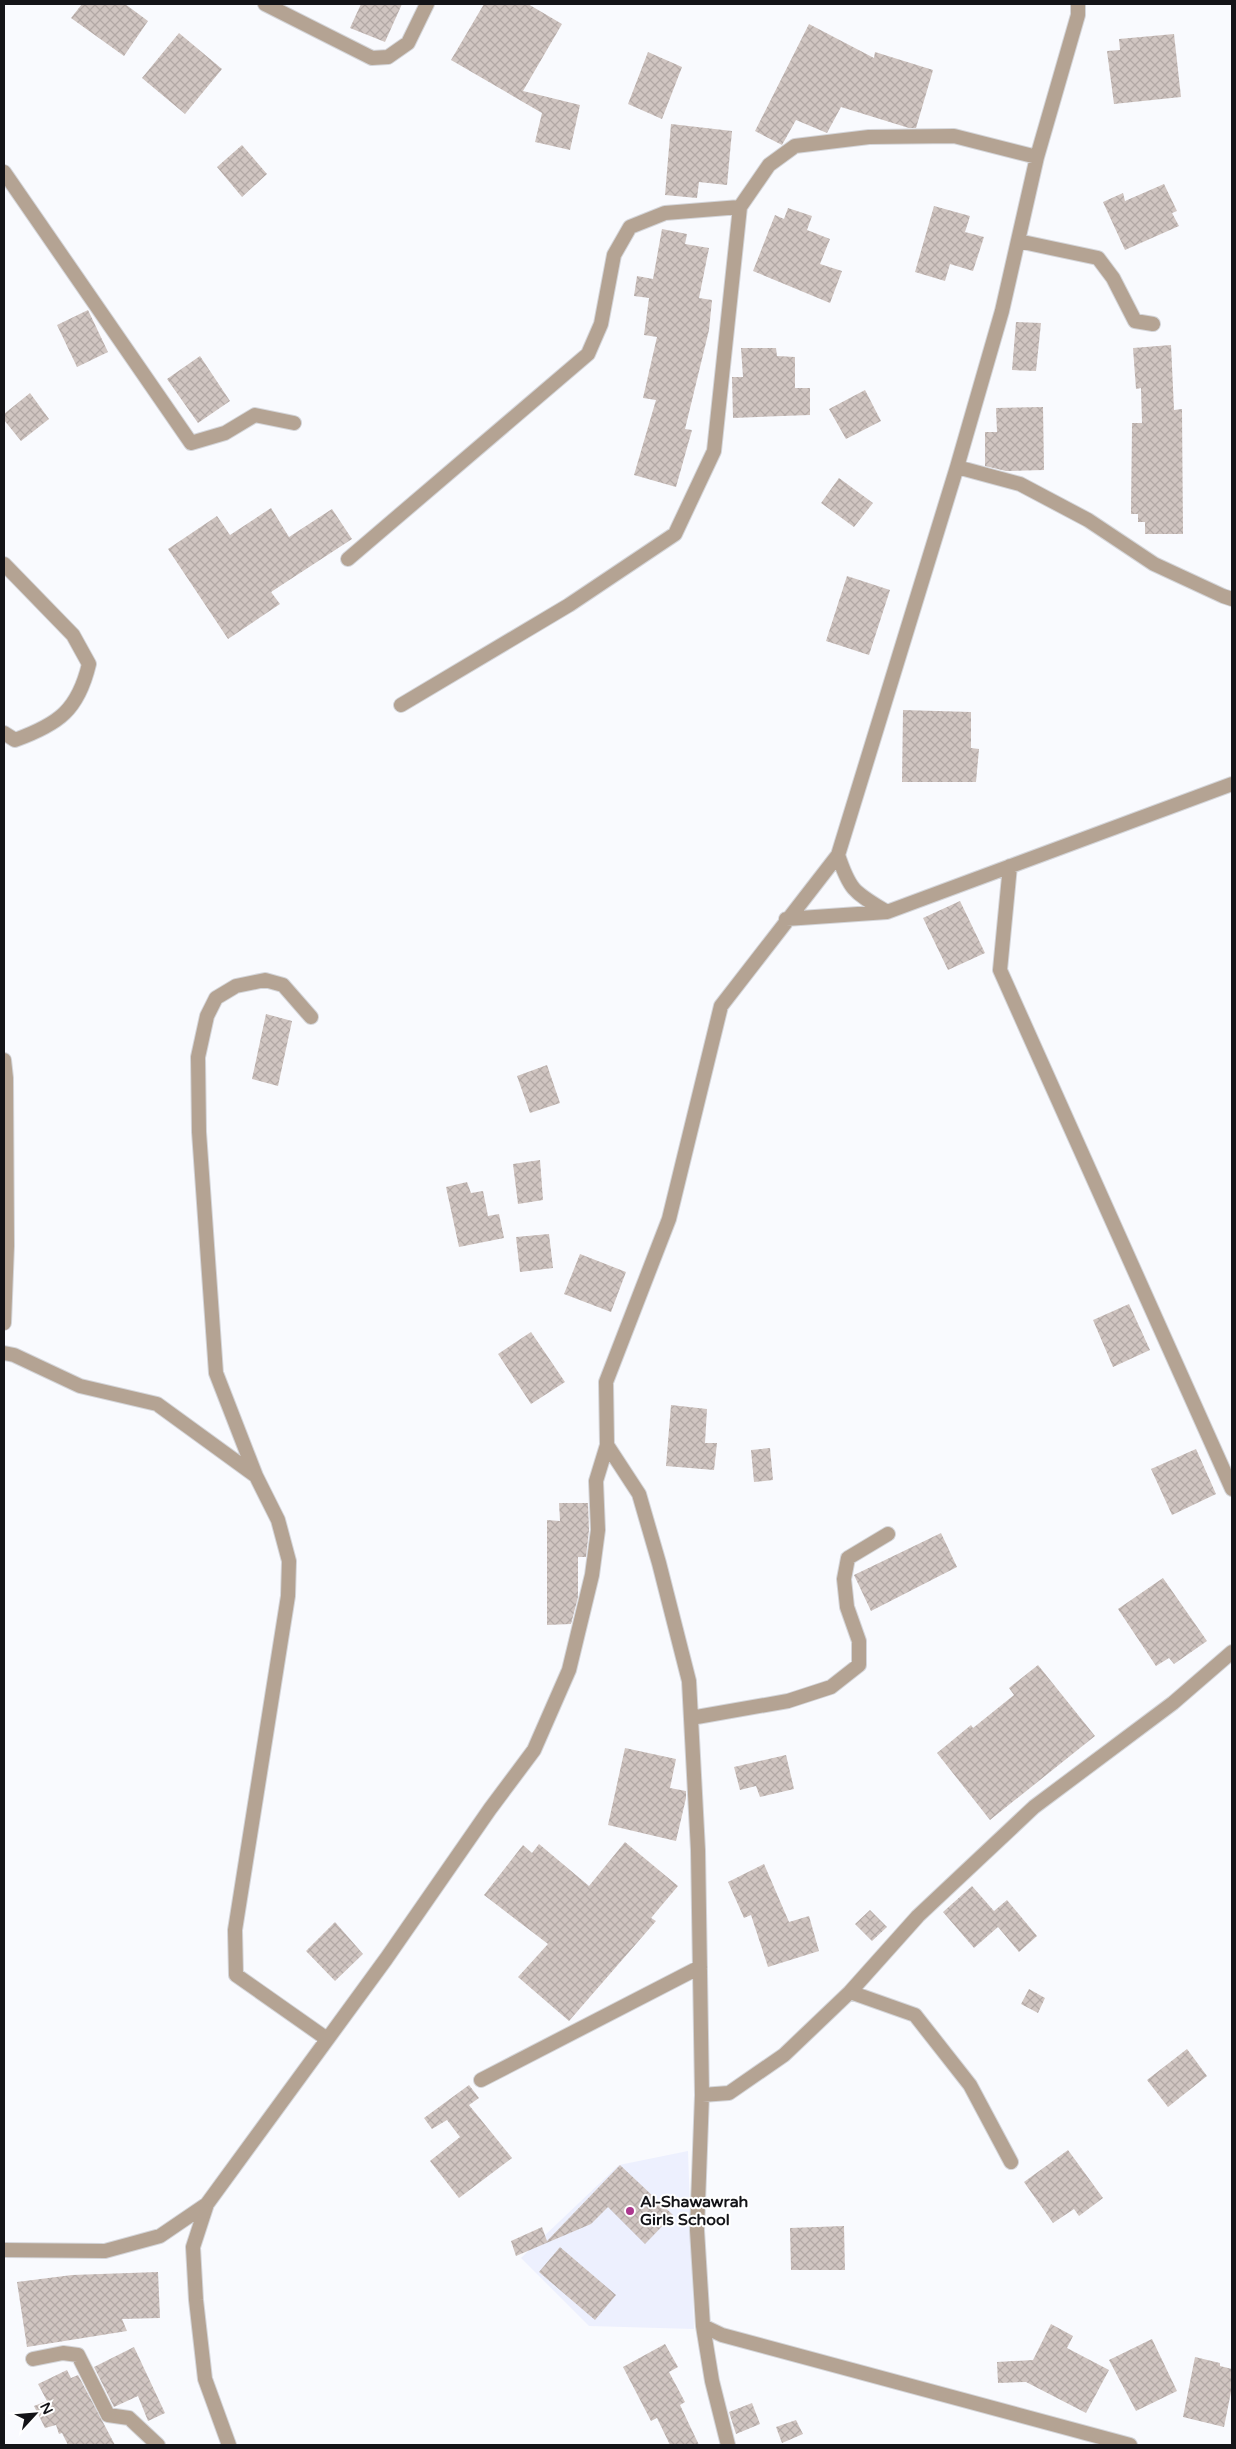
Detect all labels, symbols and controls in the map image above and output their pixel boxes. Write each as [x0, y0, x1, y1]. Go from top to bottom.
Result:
place label: Al-Shawawrah Girls School [640, 2192, 748, 2230]
marker: Al-Shawawrah Girls School [624, 2205, 636, 2217]
north arrow [10, 2389, 60, 2439]
text: N [36, 2400, 56, 2417]

